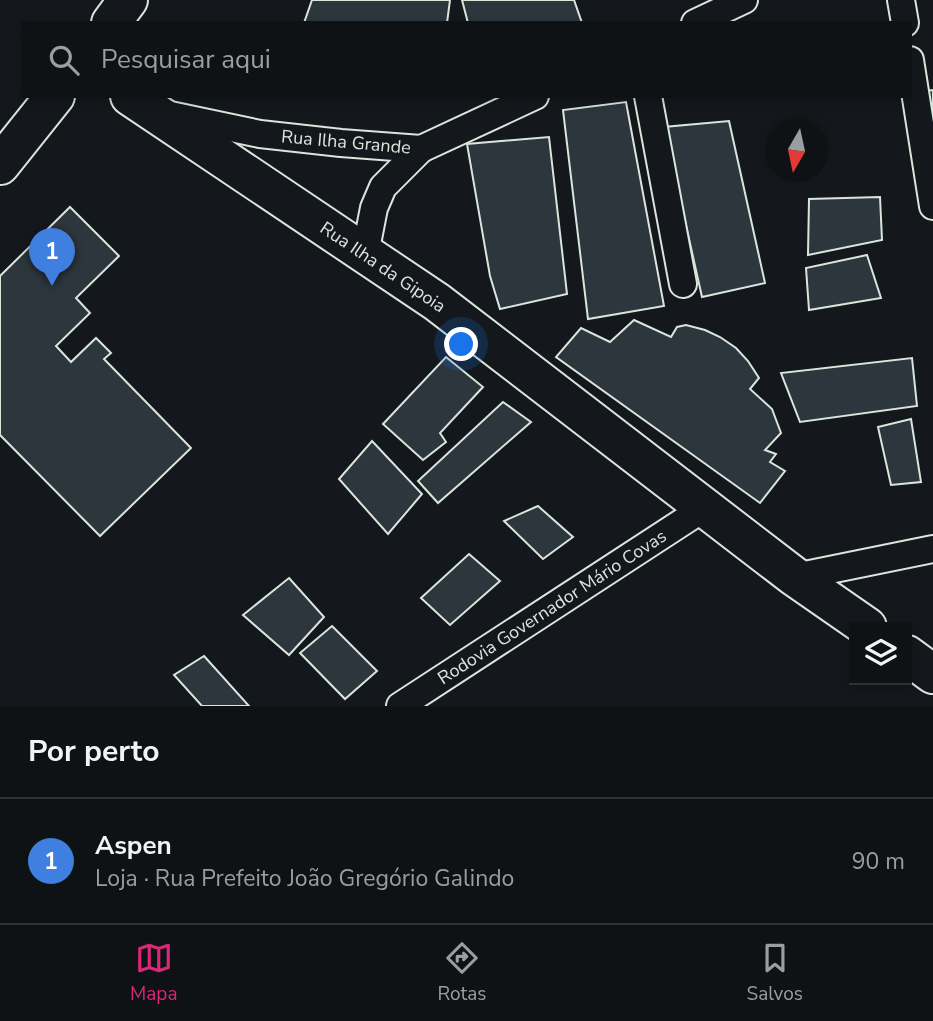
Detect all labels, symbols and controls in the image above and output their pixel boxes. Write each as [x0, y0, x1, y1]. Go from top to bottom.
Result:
search box [21, 21, 912, 98]
icon: search [45, 41, 83, 79]
text: Pesquisar aqui [101, 42, 271, 77]
north arrow [765, 119, 828, 182]
street label: Rua Ilha Grande [280, 124, 412, 160]
street label: Rua Ilha da Gipoia [315, 216, 451, 318]
pin: 1 [29, 228, 75, 286]
your location [444, 327, 478, 361]
street label: Rodovia Governador Mário Covas [433, 524, 671, 690]
map controls [849, 622, 912, 685]
button: layers [849, 622, 912, 685]
text: Por perto [28, 731, 159, 772]
text: Aspen [95, 828, 172, 863]
text: 1 [44, 846, 58, 877]
text: 90 m [852, 846, 905, 877]
text: Loja · Rua Prefeito João Gregório Galindo [95, 863, 514, 894]
tab: Mapa [130, 939, 178, 1007]
tab: Rotas [438, 939, 486, 1007]
tab: Salvos [746, 939, 803, 1007]

